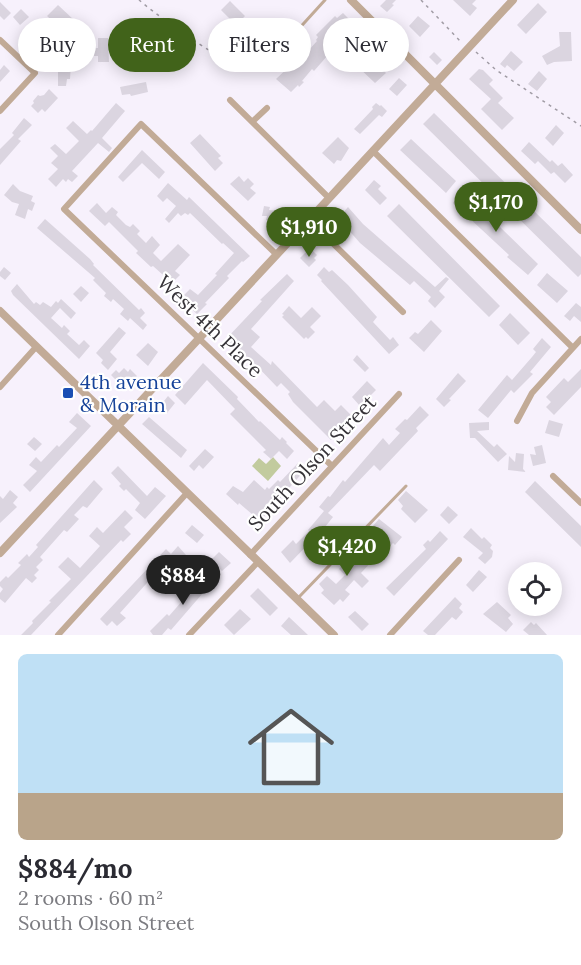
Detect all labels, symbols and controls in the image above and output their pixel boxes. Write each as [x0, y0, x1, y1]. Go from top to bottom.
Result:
chip: Buy [18, 18, 96, 72]
chip: Rent [108, 18, 196, 72]
chip: Filters [208, 18, 311, 72]
chip: New [323, 18, 409, 72]
pin: $1,170 [447, 182, 545, 233]
text: $1,170 [468, 189, 524, 214]
pin: $1,910 [260, 207, 358, 258]
text: $1,910 [280, 214, 338, 239]
street label: West 4th Place [152, 269, 268, 382]
place label: 4th avenue & Morain [80, 369, 182, 417]
marker: 4th avenue & Morain [61, 386, 75, 400]
street label: South Olson Street [242, 389, 381, 536]
pin: $1,420 [298, 526, 396, 577]
text: $1,420 [317, 533, 377, 558]
pin: $884 [147, 555, 219, 606]
text: $884 [160, 562, 206, 587]
map controls [508, 562, 562, 616]
button: locate [508, 562, 562, 616]
icon: home [237, 693, 345, 801]
text: $884/mo [18, 852, 132, 885]
text: 2 rooms · 60 m² [18, 885, 163, 910]
text: South Olson Street [18, 910, 194, 935]

